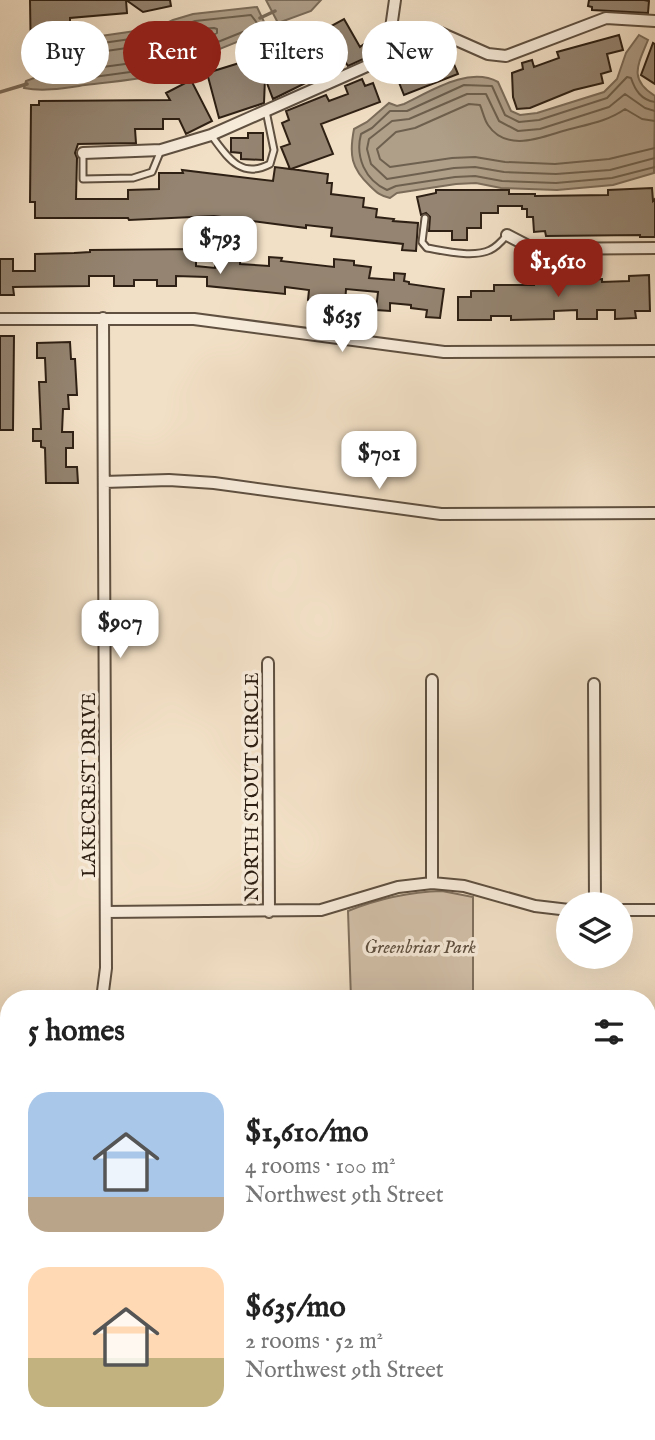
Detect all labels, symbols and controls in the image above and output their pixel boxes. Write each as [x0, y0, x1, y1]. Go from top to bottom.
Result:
chip: Buy [21, 21, 109, 84]
chip: Rent [123, 21, 221, 84]
chip: Filters [235, 21, 348, 84]
chip: New [362, 21, 457, 84]
pin: $793 [179, 216, 261, 276]
text: $793 [199, 224, 241, 253]
pin: $1,610 [501, 240, 615, 299]
text: $1,610 [530, 247, 586, 276]
pin: $635 [301, 294, 383, 354]
text: $635 [322, 302, 362, 331]
pin: $701 [338, 432, 420, 491]
text: $701 [357, 439, 401, 468]
pin: $907 [79, 600, 161, 660]
text: $907 [98, 608, 142, 637]
street label: NORTH STOUT CIRCLE [241, 672, 265, 902]
street label: LAKECREST DRIVE [78, 692, 102, 878]
map controls [556, 892, 633, 969]
button: layers [556, 892, 633, 969]
park label: Greenbriar Park [364, 936, 476, 960]
text: 5 homes [28, 1013, 125, 1051]
icon: filters [590, 1013, 628, 1051]
text: $1,610/mo [245, 1114, 368, 1152]
icon: home [84, 1120, 168, 1204]
text: 4 rooms · 100 m² [245, 1152, 396, 1181]
text: Northwest 9th Street [245, 1181, 444, 1210]
text: $635/mo [245, 1289, 346, 1327]
icon: home [84, 1295, 168, 1379]
text: 2 rooms · 52 m² [245, 1327, 383, 1356]
text: Northwest 9th Street [245, 1356, 444, 1385]

